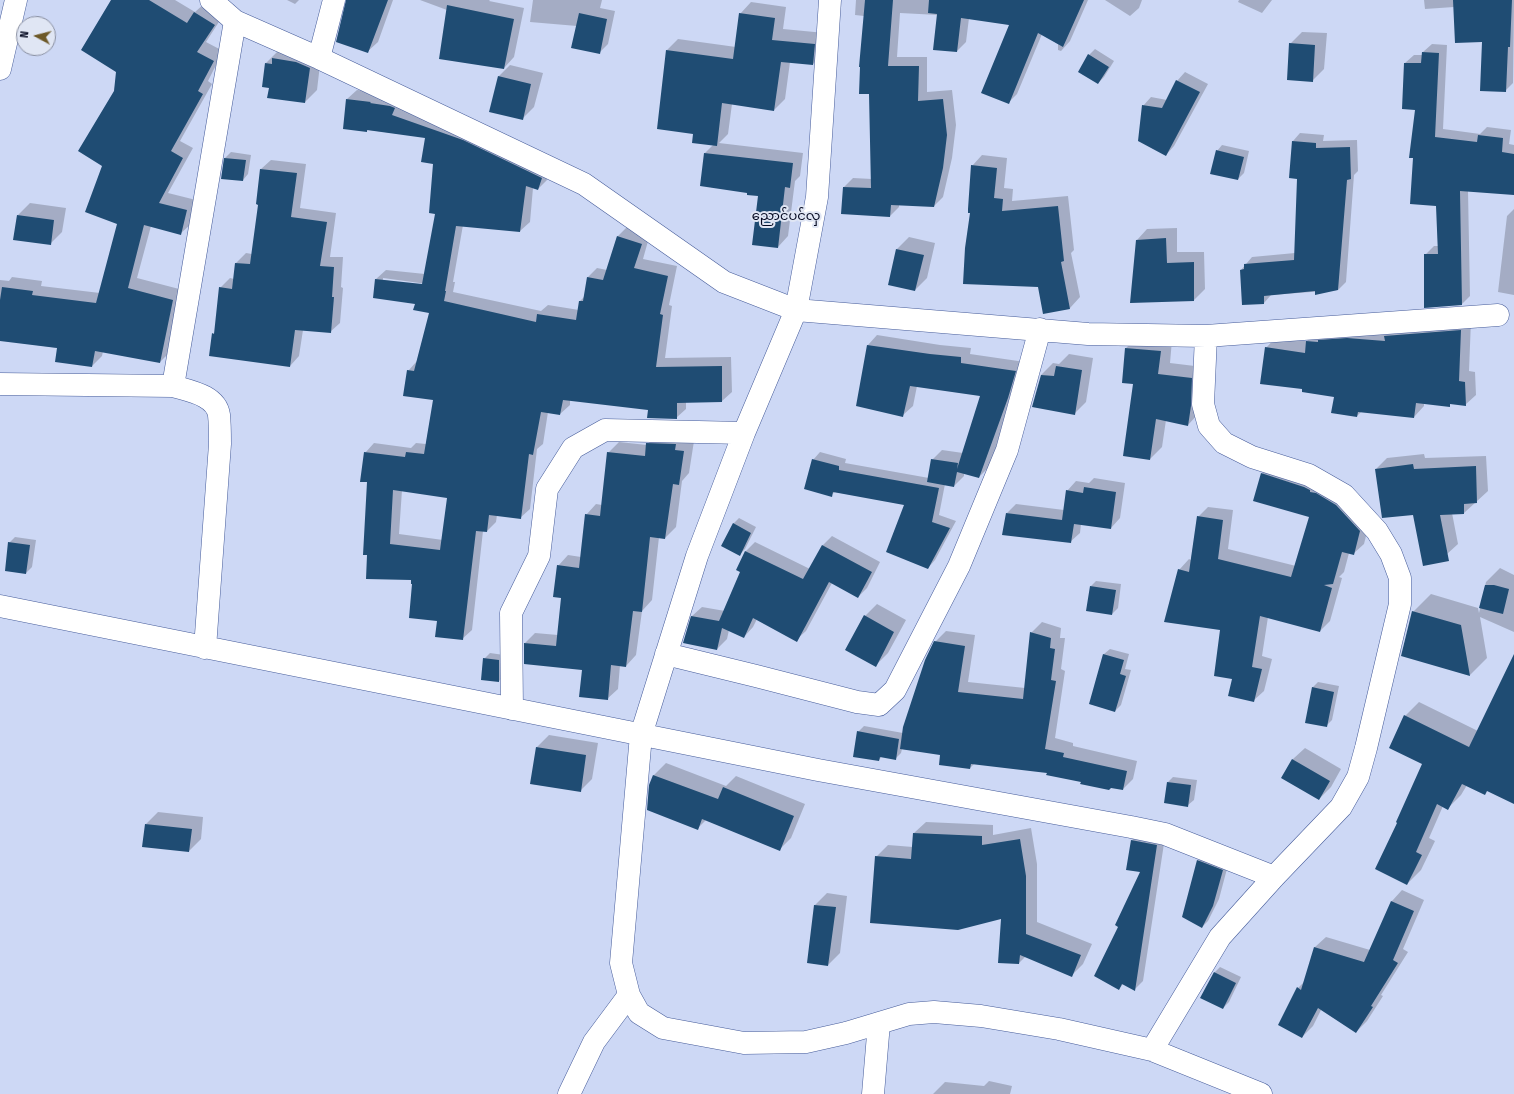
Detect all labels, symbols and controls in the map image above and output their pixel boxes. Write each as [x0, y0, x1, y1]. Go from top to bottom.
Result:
north arrow [16, 16, 56, 56]
text: N [18, 31, 31, 39]
district label: ညောင်ပင်လှ [752, 208, 820, 224]

